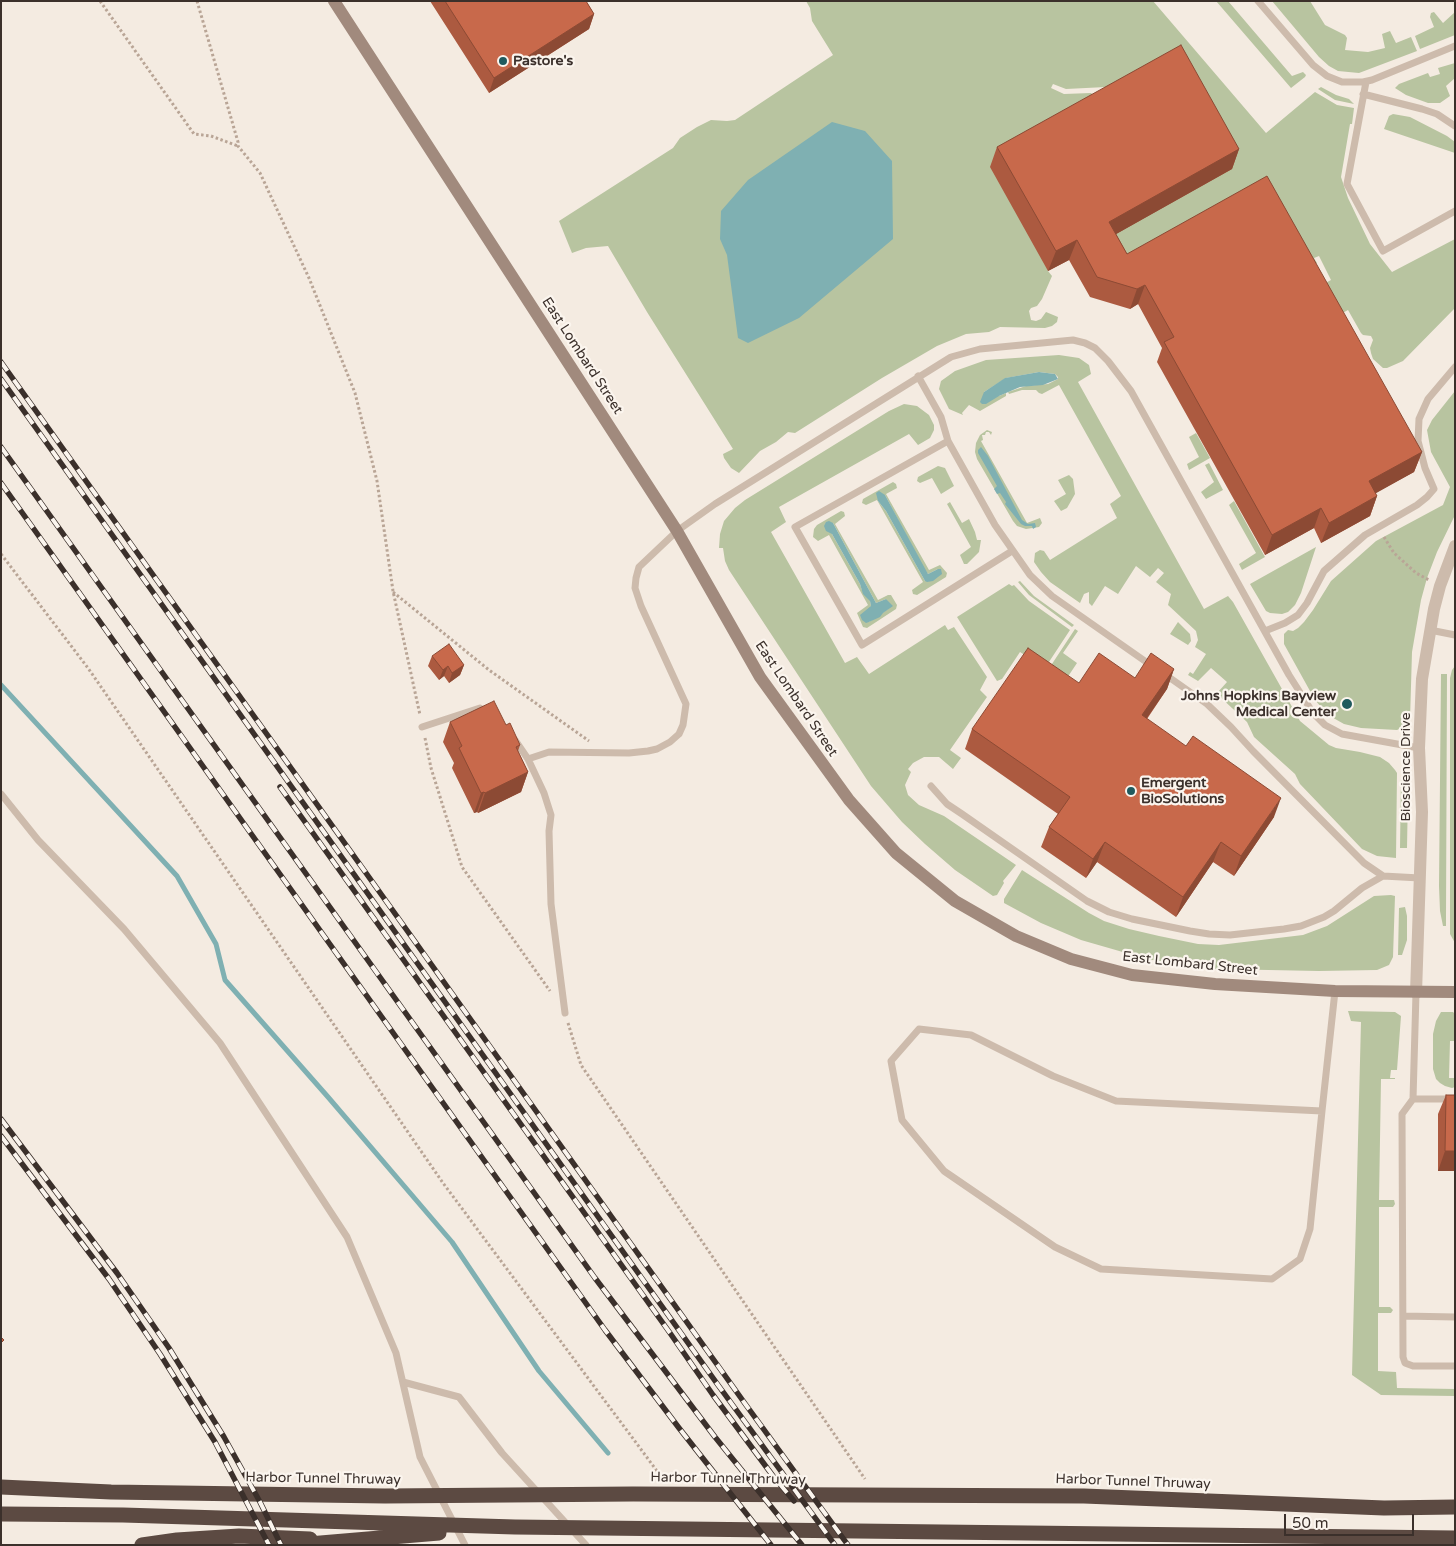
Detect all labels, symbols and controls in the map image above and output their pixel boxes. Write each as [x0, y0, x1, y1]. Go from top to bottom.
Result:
place label: Pastore's [513, 53, 573, 69]
marker: Pastore's [497, 55, 509, 67]
street label: East Lombard Street [538, 294, 626, 418]
street label: East Lombard Street [751, 638, 841, 760]
place label: Johns Hopkins Bayview Medical Center [1181, 688, 1336, 720]
marker: Johns Hopkins Bayview Medical Center [1340, 697, 1354, 711]
street label: Bioscience Drive [1398, 712, 1414, 822]
place label: Emergent BioSolutions [1141, 775, 1224, 808]
marker: Emergent BioSolutions [1125, 785, 1137, 797]
street label: East Lombard Street [1121, 949, 1259, 979]
street label: Harbor Tunnel Thruway [245, 1469, 401, 1489]
street label: Harbor Tunnel Thruway [650, 1469, 806, 1489]
street label: Harbor Tunnel Thruway [1055, 1471, 1211, 1493]
scale bar [1286, 1504, 1416, 1536]
text: 50 m [1292, 1514, 1329, 1532]

